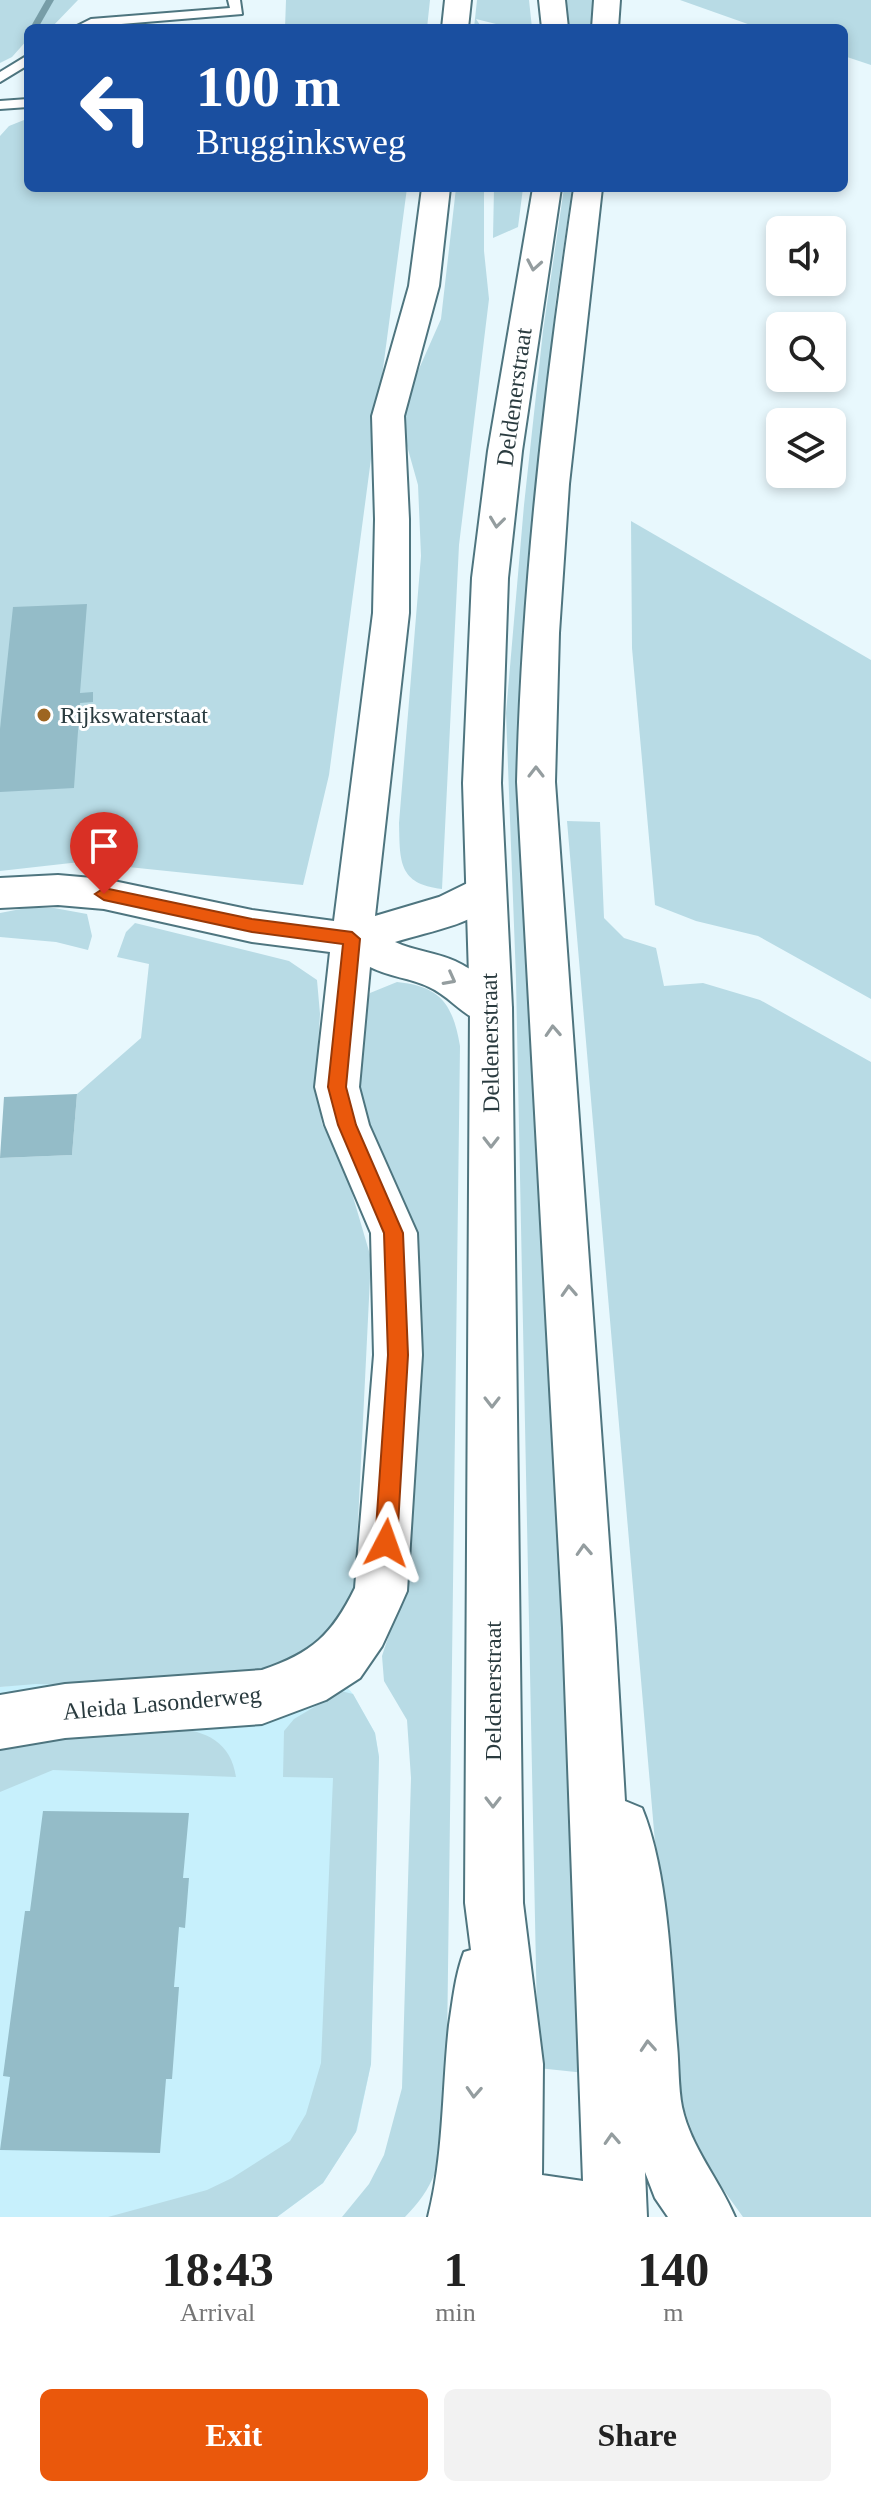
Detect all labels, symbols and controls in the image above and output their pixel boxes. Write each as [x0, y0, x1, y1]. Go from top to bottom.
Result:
icon: left [64, 56, 168, 160]
text: 100 m [196, 56, 341, 118]
text: Brugginksweg [196, 122, 406, 162]
map controls [766, 216, 846, 488]
button: sound [766, 216, 846, 296]
one-way arrow [526, 258, 543, 272]
button: search [766, 312, 846, 392]
street label: Deldenerstraat [491, 326, 537, 468]
button: layers [766, 408, 846, 488]
one-way arrow [489, 515, 506, 529]
place label: Rijkswaterstaat [60, 702, 208, 728]
marker: Rijkswaterstaat [35, 706, 53, 724]
one-way arrow [527, 765, 545, 778]
pin [70, 812, 138, 894]
icon: arrive [82, 824, 126, 868]
one-way arrow [442, 969, 456, 984]
street label: Deldenerstraat [476, 972, 504, 1113]
one-way arrow [545, 1024, 562, 1037]
one-way arrow [482, 1136, 500, 1149]
one-way arrow [561, 1284, 578, 1297]
one-way arrow [483, 1396, 501, 1409]
position arrow [344, 1501, 428, 1585]
one-way arrow [576, 1543, 593, 1556]
street label: Deldenerstraat [480, 1621, 506, 1761]
street label: Aleida Lasonderweg [62, 1681, 262, 1725]
one-way arrow [484, 1796, 502, 1809]
one-way arrow [640, 2039, 657, 2052]
one-way arrow [466, 2086, 483, 2099]
one-way arrow [604, 2132, 621, 2145]
text: 18:43 [162, 2243, 274, 2296]
text: 1 [443, 2243, 467, 2296]
text: 140 [637, 2243, 709, 2296]
text: Arrival [180, 2298, 255, 2327]
text: min [435, 2298, 476, 2327]
text: m [663, 2298, 683, 2327]
button: Exit [40, 2389, 428, 2481]
button: Share [444, 2389, 831, 2481]

